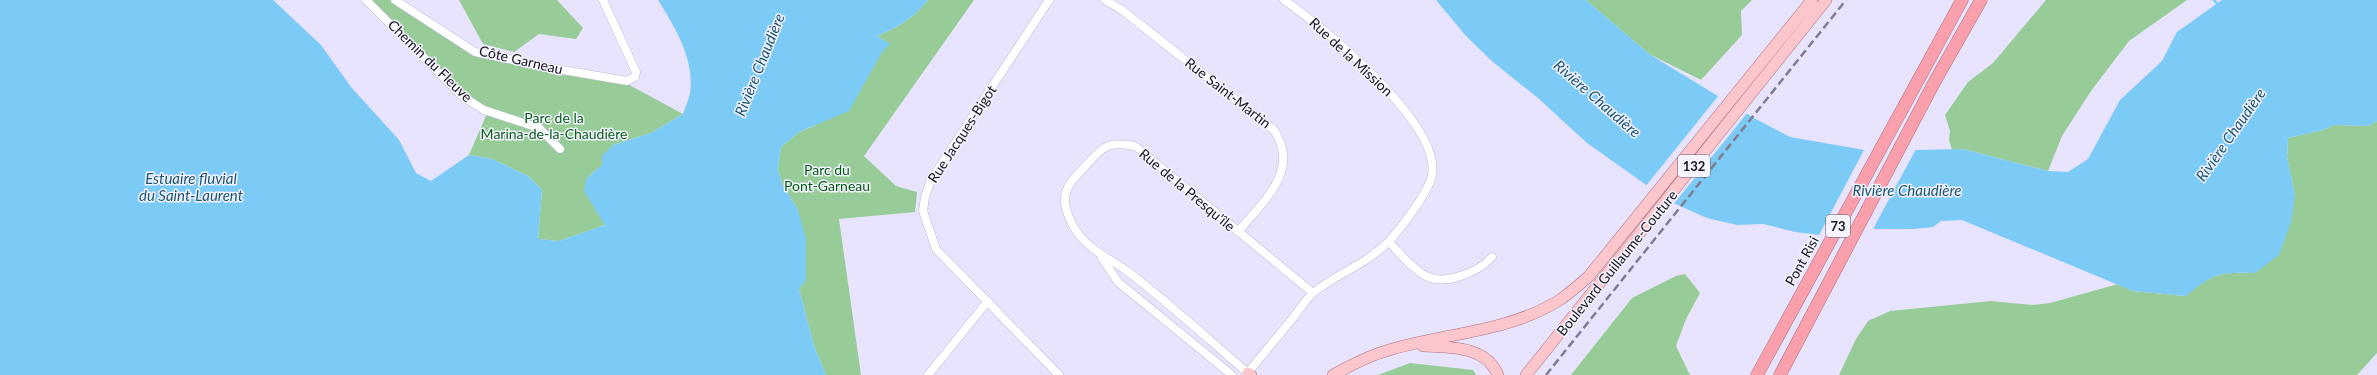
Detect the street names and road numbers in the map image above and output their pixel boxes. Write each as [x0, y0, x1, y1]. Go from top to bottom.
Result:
street label: Rue de la Mission [1306, 14, 1396, 99]
street label: Chemin du Fleuve [385, 16, 476, 105]
street label: Côte Garneau [478, 42, 565, 77]
street label: Rue Saint-Martin [1182, 54, 1275, 131]
street label: Rue Jacques-Bigot [924, 82, 999, 186]
street label: Rue de la Presqu'île [1136, 145, 1239, 235]
road number: 132 [1678, 155, 1710, 177]
street label: Boulevard Guillaume-Couture [1553, 187, 1681, 339]
road number: 73 [1826, 215, 1850, 237]
street label: Pont Risi [1781, 233, 1822, 288]

